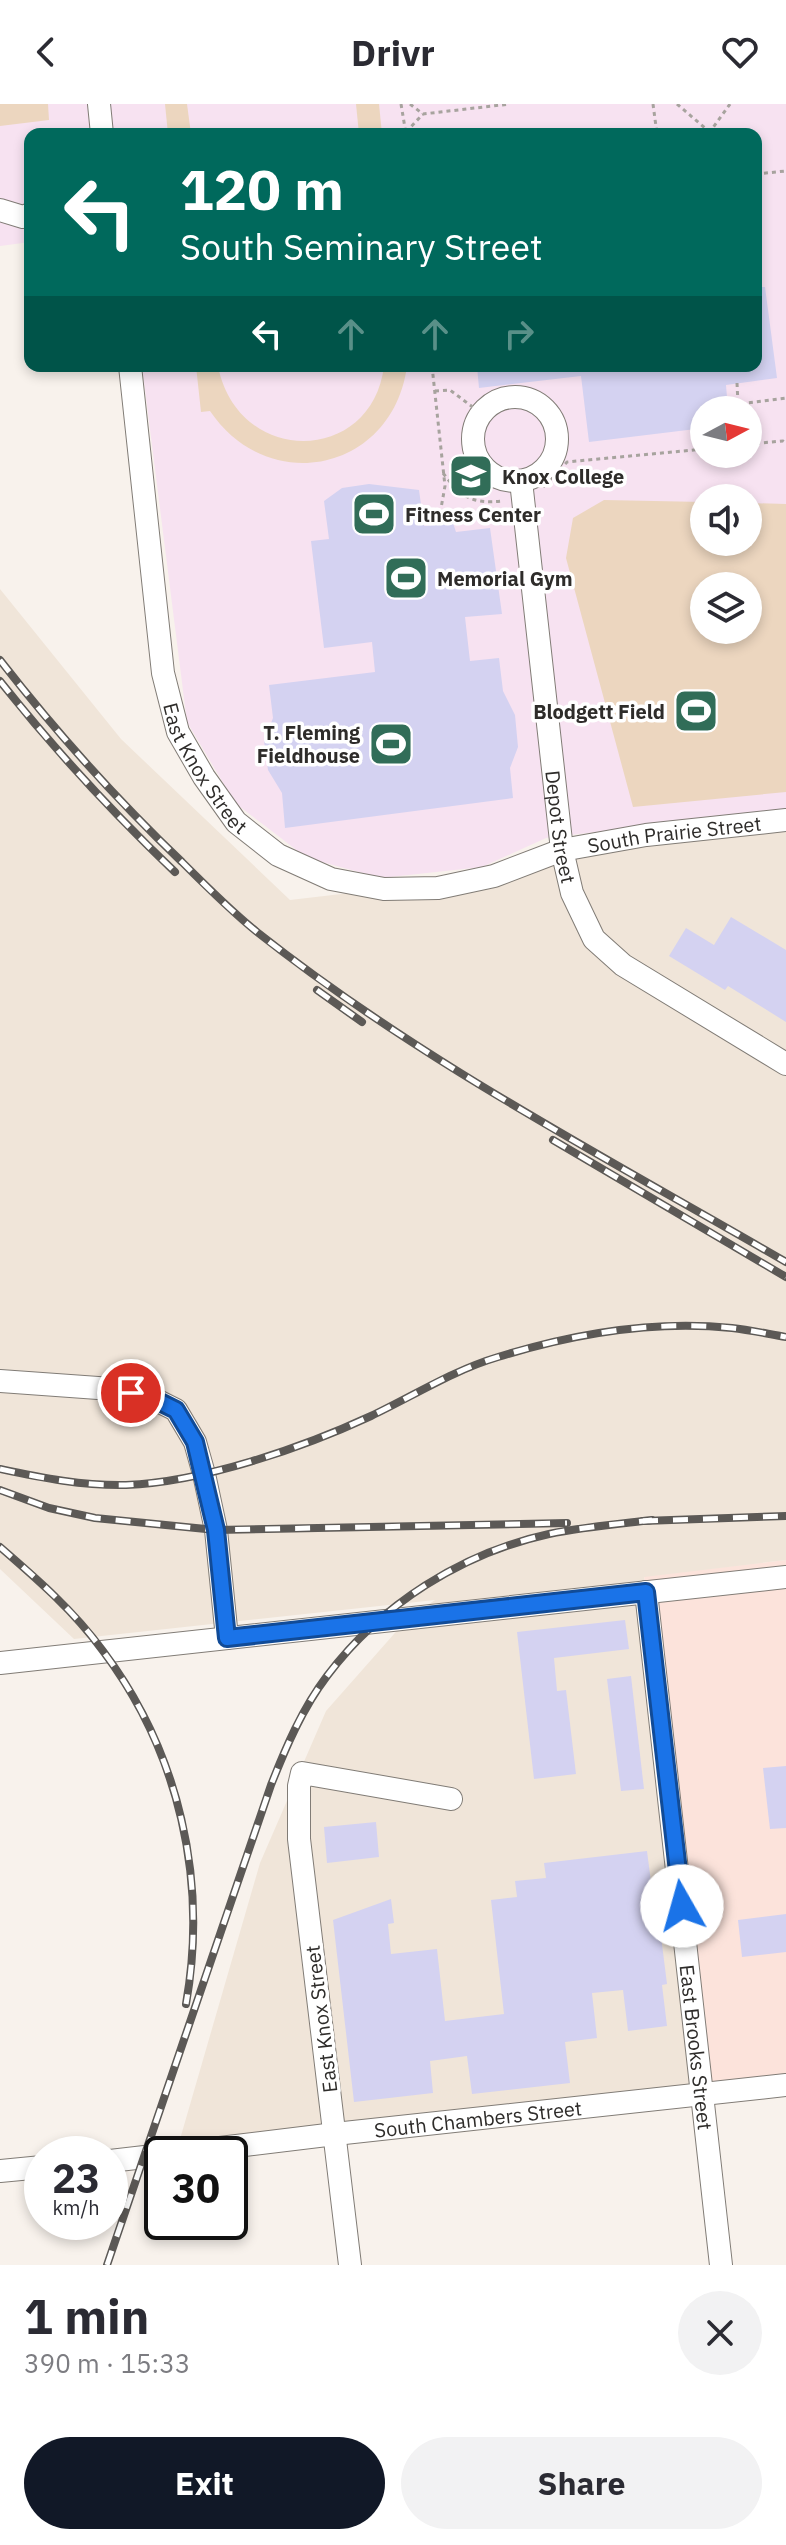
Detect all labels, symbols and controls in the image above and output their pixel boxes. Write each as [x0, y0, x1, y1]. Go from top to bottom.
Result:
text: Drivr [351, 29, 435, 76]
icon: back [24, 30, 68, 74]
icon: heart [718, 30, 762, 74]
text: 120 m [180, 153, 344, 225]
icon: left [48, 160, 152, 264]
text: South Seminary Street [180, 223, 543, 270]
icon: left [245, 312, 289, 356]
icon: ahead [329, 312, 373, 356]
icon: ahead [413, 312, 457, 356]
icon: right [497, 312, 541, 356]
north arrow [690, 396, 762, 468]
map controls [690, 396, 762, 644]
school or university icon: Knox College [447, 452, 495, 500]
place label: Knox College [502, 463, 624, 490]
button: sound [690, 484, 762, 556]
sports icon: Fitness Center [350, 490, 398, 538]
place label: Fitness Center [405, 501, 541, 528]
sports icon: Memorial Gym [382, 554, 430, 602]
place label: Memorial Gym [437, 565, 573, 592]
button: layers [690, 572, 762, 644]
sports icon: Blodgett Field [672, 687, 720, 735]
place label: Blodgett Field [533, 698, 665, 725]
street label: East Knox Street [158, 700, 253, 840]
place label: T. Fleming Fieldhouse [257, 719, 361, 769]
sports icon: T. Fleming Fieldhouse [367, 720, 415, 768]
street label: Depot Street [540, 769, 583, 886]
street label: South Prairie Street [585, 809, 763, 859]
pin [97, 1359, 165, 1427]
icon: arrive [109, 1371, 153, 1415]
position arrow [640, 1864, 724, 1948]
street label: East Knox Street [299, 1944, 343, 2094]
street label: East Brooks Street [674, 1963, 719, 2131]
street label: South Chambers Street [373, 2094, 583, 2143]
speed limit sign: 30 [144, 2136, 248, 2240]
text: 23 [52, 2152, 100, 2204]
text: km/h [52, 2194, 100, 2221]
text: 1 min [24, 2285, 149, 2347]
button: close [678, 2291, 762, 2375]
text: 390 m · 15:33 [24, 2346, 190, 2380]
button: Exit [24, 2437, 385, 2529]
button: Share [401, 2437, 762, 2529]

